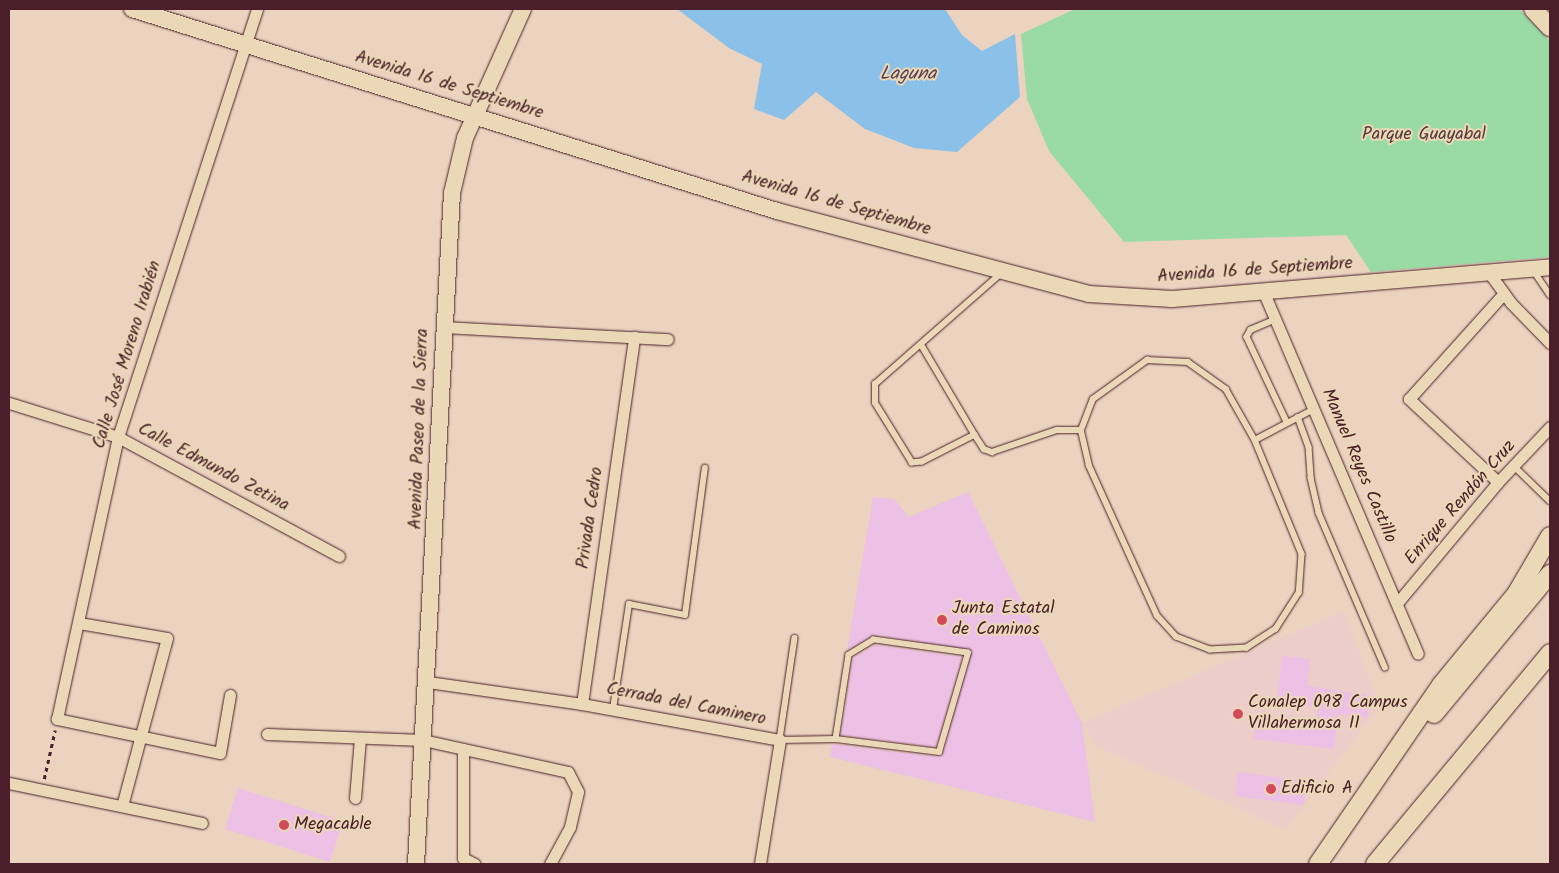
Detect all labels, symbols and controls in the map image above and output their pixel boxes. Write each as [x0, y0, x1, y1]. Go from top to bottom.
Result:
street label: Avenida 16 de Septiembre [352, 47, 546, 125]
water label: Laguna [880, 64, 936, 86]
park label: Parque Guayabal [1362, 124, 1486, 146]
street label: Avenida 16 de Septiembre [739, 167, 933, 241]
street label: Avenida 16 de Septiembre [1157, 253, 1353, 289]
street label: Calle José Moreno Irabién [89, 258, 167, 452]
street label: Avenida Paseo de la Sierra [406, 328, 434, 530]
street label: Manuel Reyes Castillo [1316, 385, 1400, 547]
street label: Calle Edmundo Zetina [134, 419, 292, 517]
street label: Enrique Rendón Cruz [1401, 436, 1521, 570]
street label: Privada Cedro [573, 466, 609, 570]
place label: Junta Estatal de Caminos [952, 599, 1055, 642]
marker: Junta Estatal de Caminos [936, 614, 948, 626]
street label: Cerrada del Caminero [604, 679, 768, 731]
place label: Conalep 098 Campus Villahermosa II [1248, 693, 1408, 736]
marker: Conalep 098 Campus Villahermosa II [1232, 708, 1244, 720]
place label: Edificio A [1281, 778, 1353, 800]
marker: Edificio A [1265, 783, 1277, 795]
place label: Megacable [294, 814, 372, 836]
marker: Megacable [278, 819, 290, 831]

